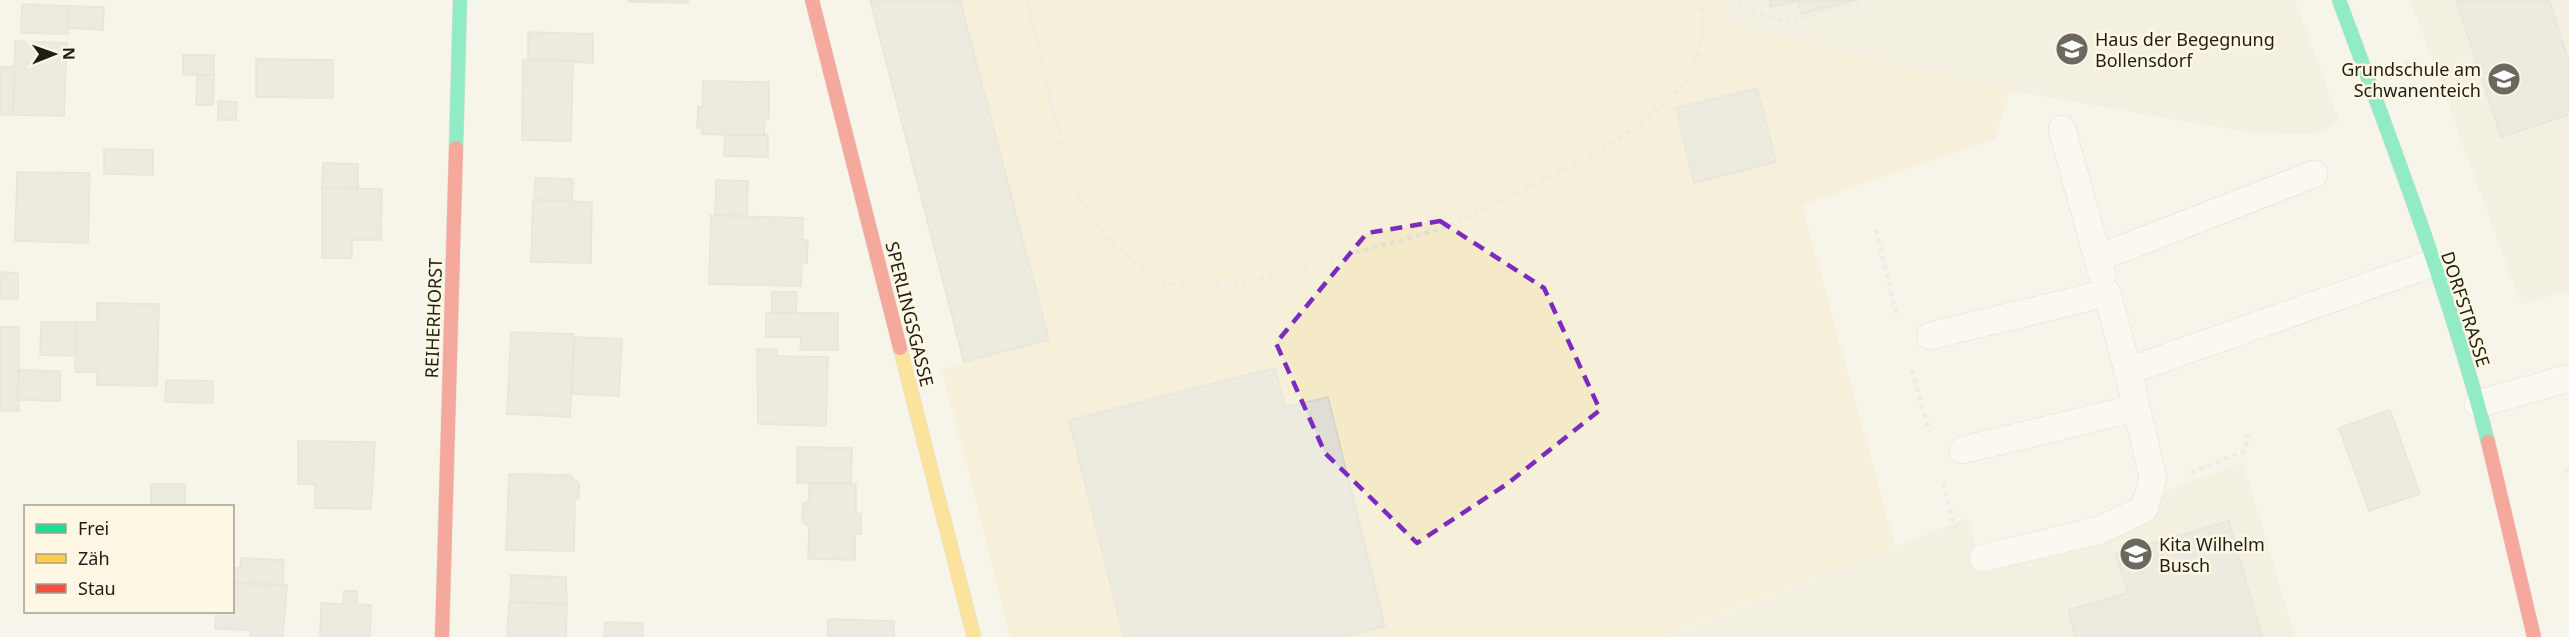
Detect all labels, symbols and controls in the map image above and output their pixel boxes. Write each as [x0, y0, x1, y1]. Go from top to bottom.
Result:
north arrow [24, 24, 84, 84]
place label: Haus der Begegnung Bollensdorf [2095, 27, 2275, 72]
school or university icon: Haus der Begegnung Bollensdorf [2054, 31, 2090, 67]
text: N [58, 47, 80, 60]
place label: Grundschule am Schwanenteich [2341, 57, 2481, 102]
school or university icon: Grundschule am Schwanenteich [2486, 61, 2522, 97]
street label: SPERLINGSGASSE [880, 239, 940, 389]
street label: DORFSTRASSE [2436, 248, 2496, 370]
street label: REIHERHORST [419, 257, 447, 379]
legend [24, 505, 234, 613]
text: Frei [78, 516, 109, 540]
place label: Kita Wilhelm Busch [2159, 532, 2265, 577]
school or university icon: Kita Wilhelm Busch [2118, 536, 2154, 572]
text: Zäh [78, 546, 110, 570]
text: Stau [78, 576, 116, 600]

